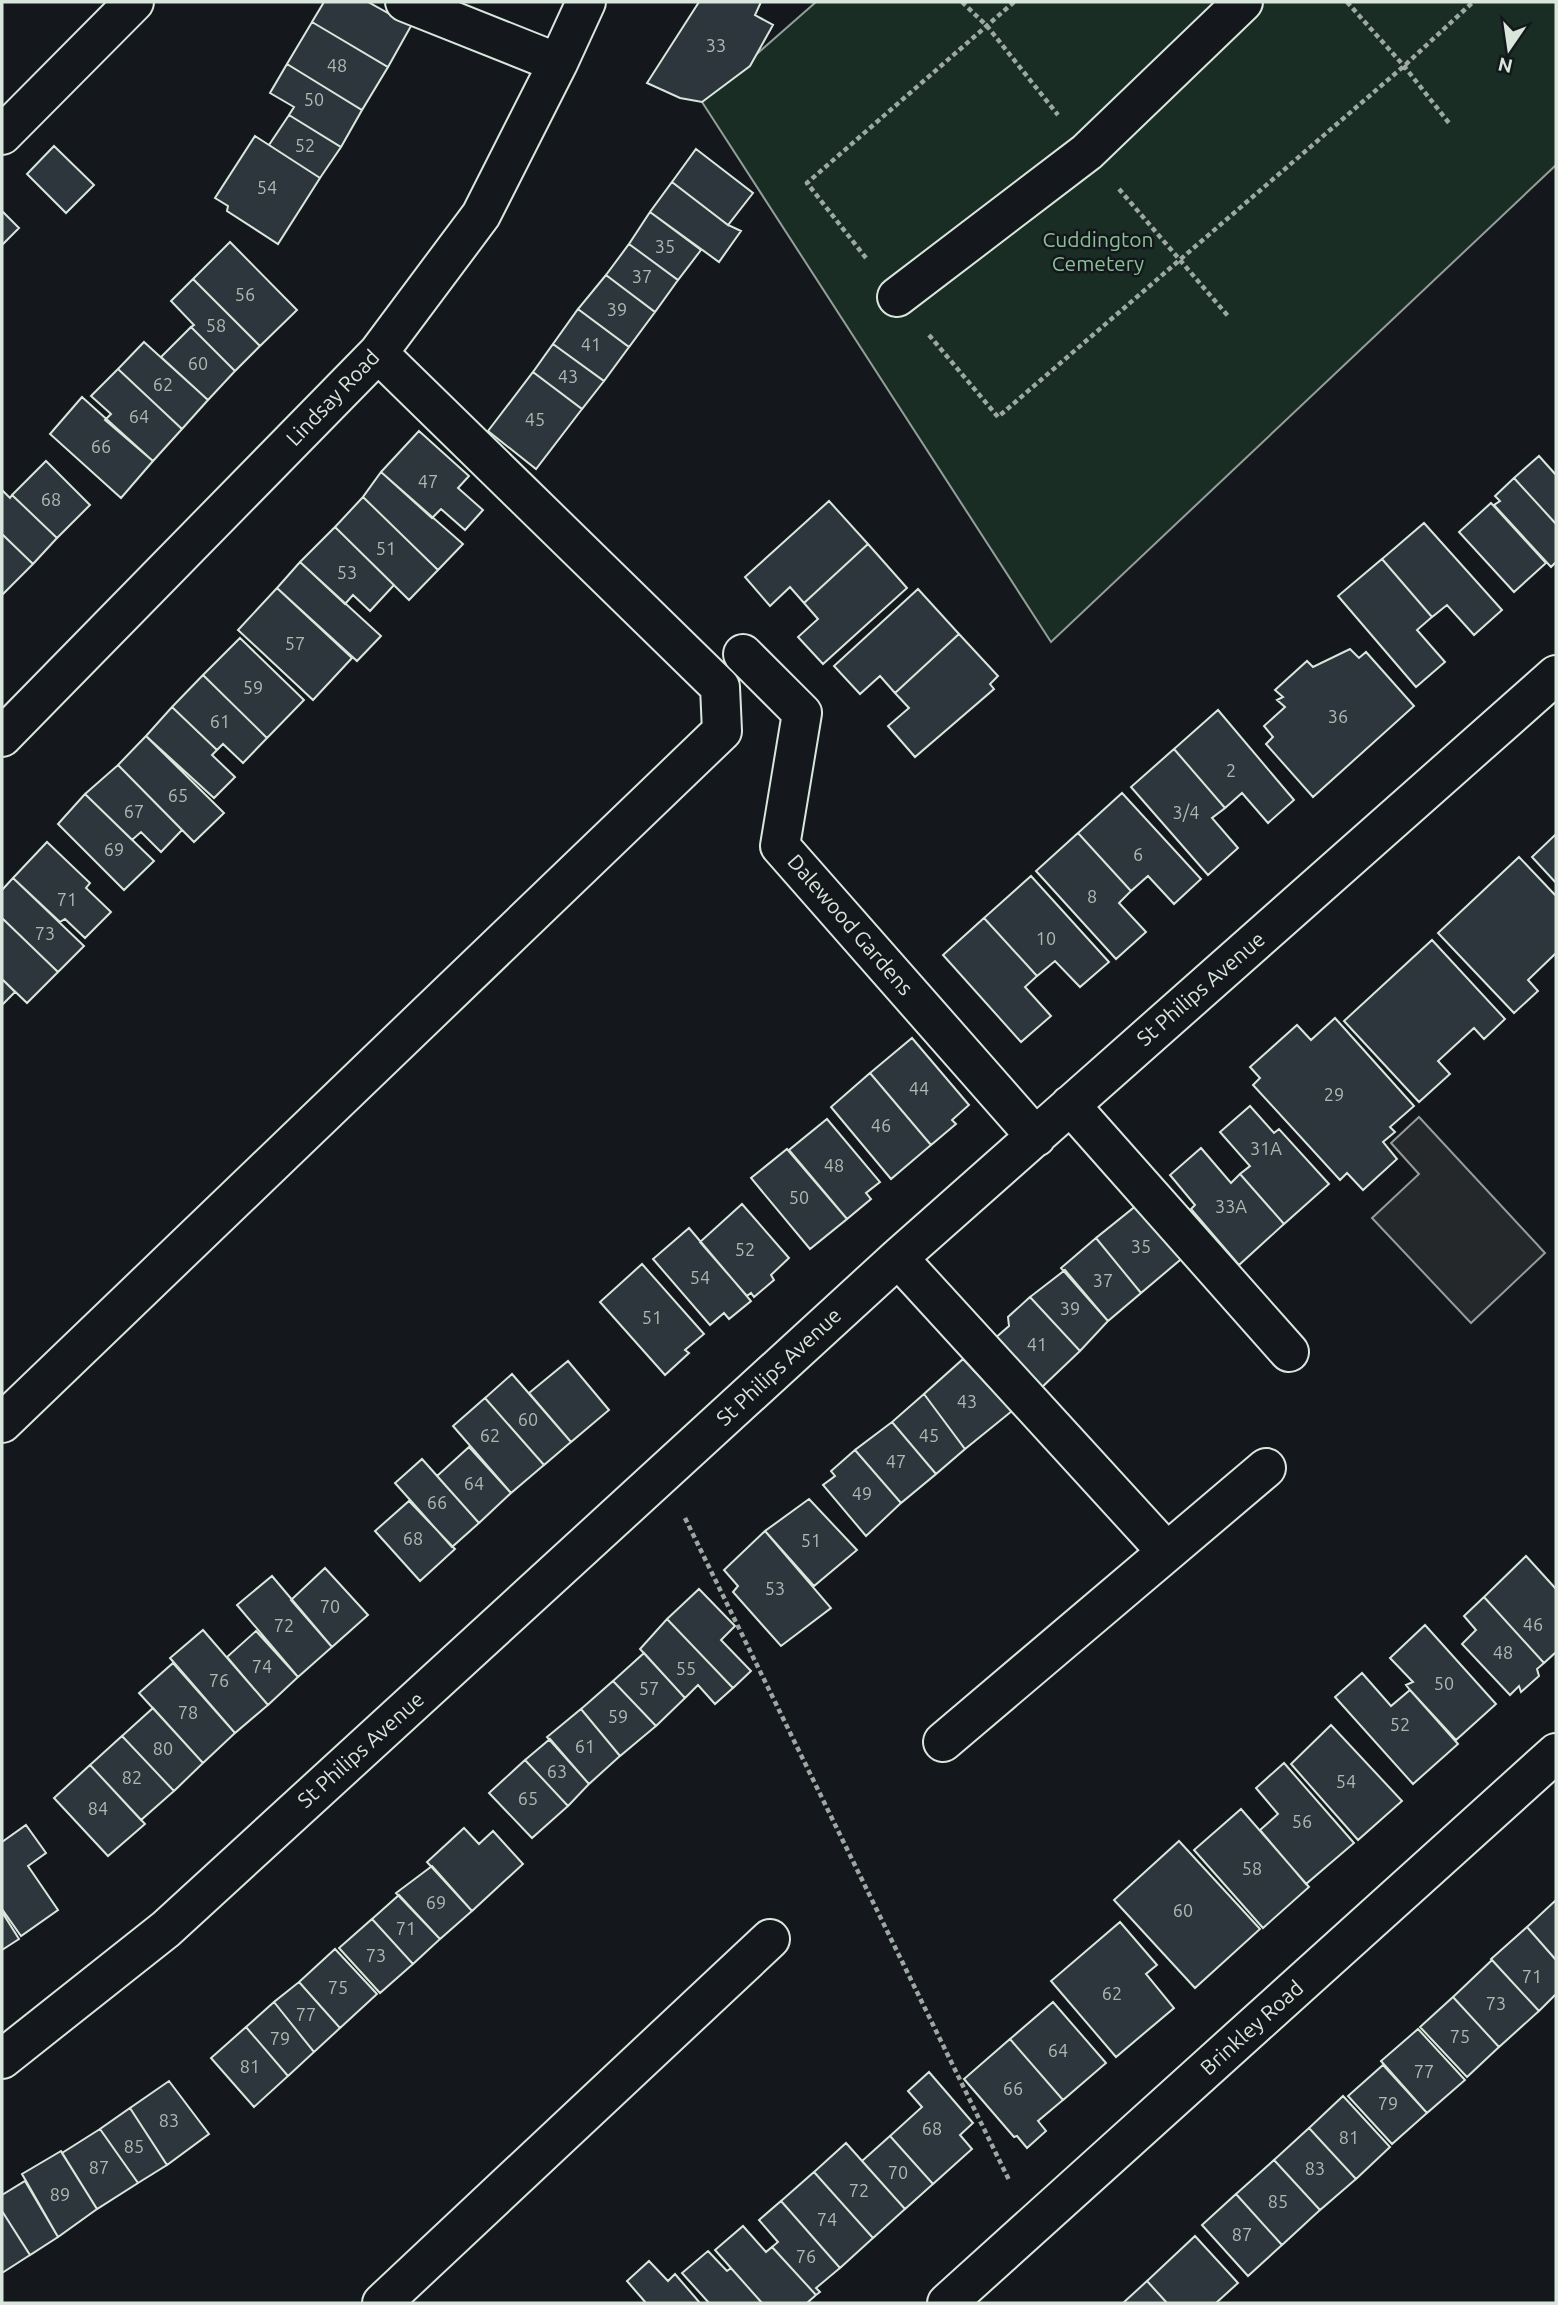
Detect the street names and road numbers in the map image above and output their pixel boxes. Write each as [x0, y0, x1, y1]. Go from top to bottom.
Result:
street label: Lindsay Road [281, 345, 384, 450]
street label: Dalewood Gardens [783, 849, 918, 999]
street label: St Philips Avenue [1132, 926, 1269, 1050]
street label: St Philips Avenue [711, 1302, 845, 1430]
street label: St Philips Avenue [292, 1686, 428, 1812]
street label: Brinkley Road [1195, 1975, 1307, 2079]

